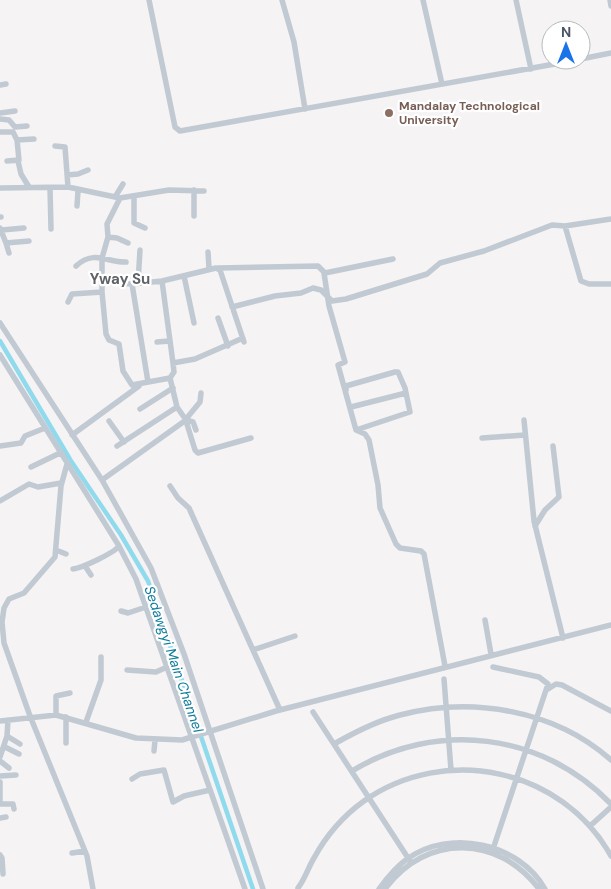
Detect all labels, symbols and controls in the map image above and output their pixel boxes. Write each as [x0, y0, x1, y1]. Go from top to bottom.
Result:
north arrow [541, 20, 591, 70]
text: N [561, 23, 571, 41]
place label: Mandalay Technological University [399, 98, 540, 128]
marker: Mandalay Technological University [383, 107, 395, 119]
district label: Yway Su [90, 269, 150, 289]
water label: Sedawgyi Main Channel [140, 583, 208, 735]

